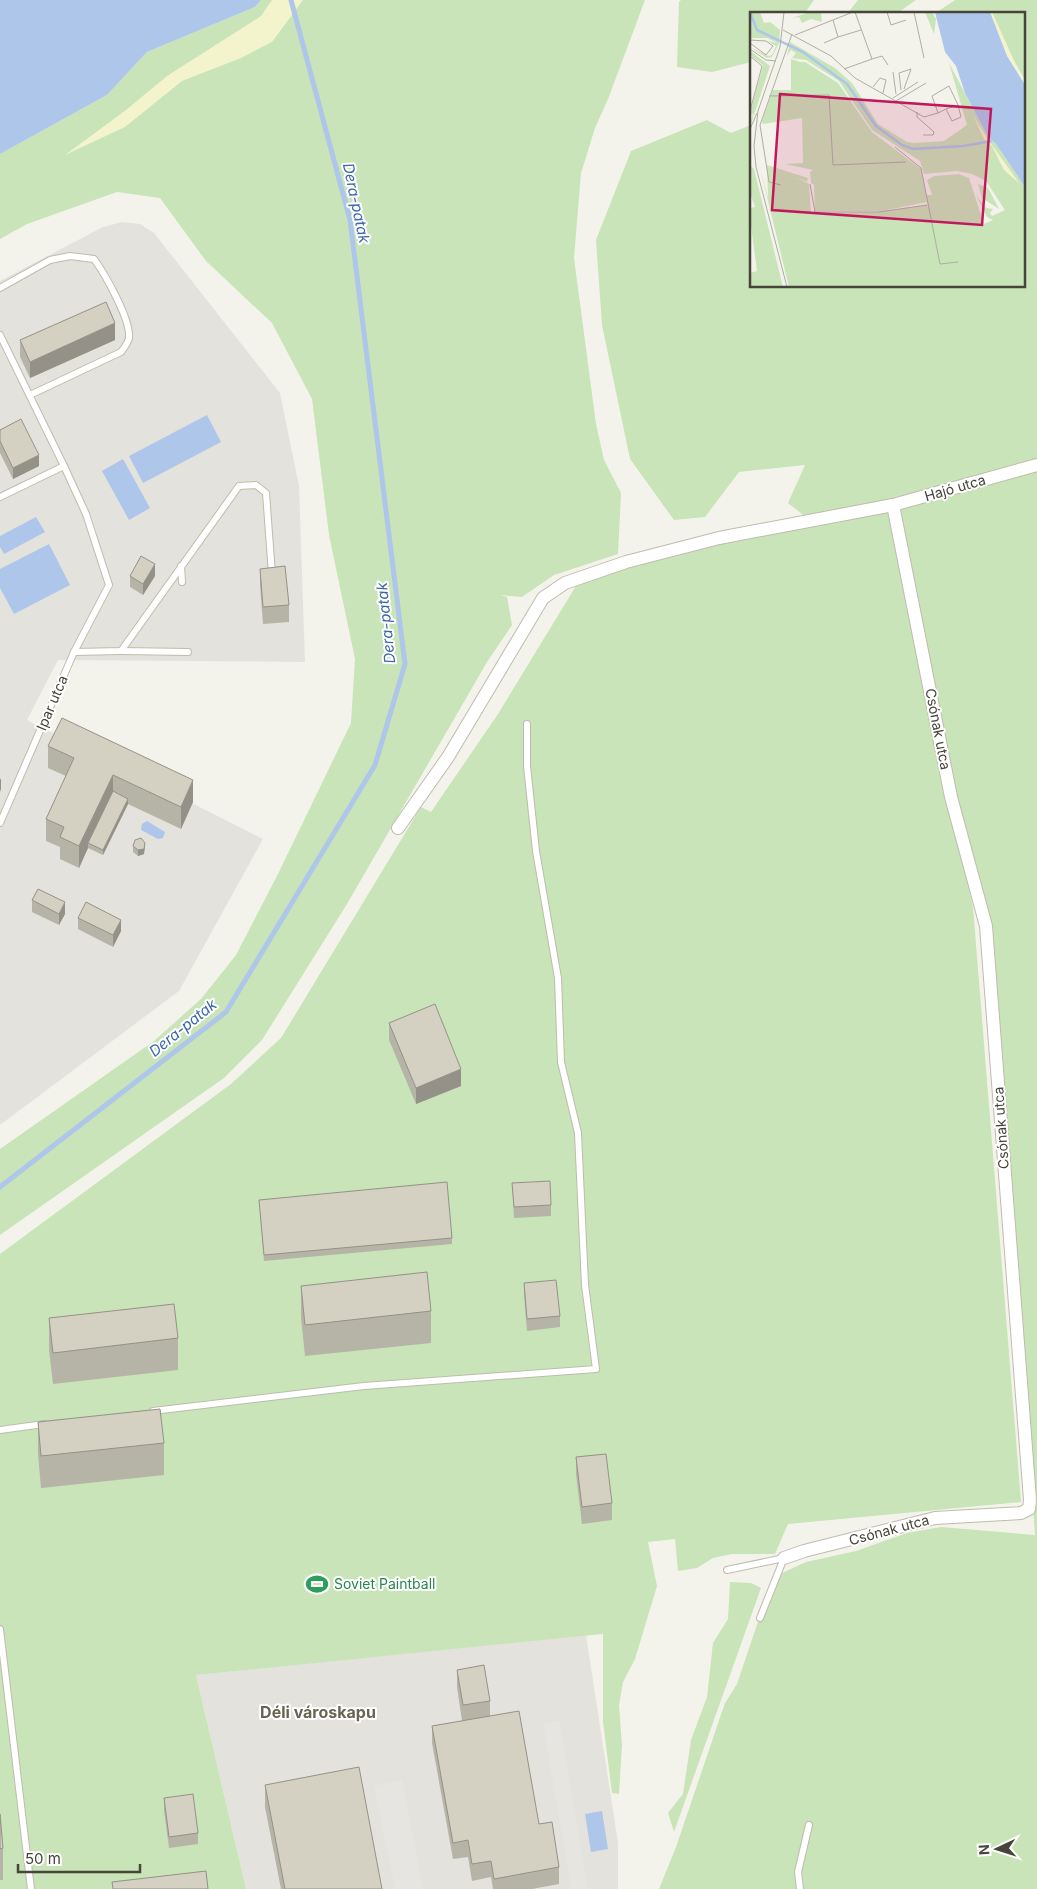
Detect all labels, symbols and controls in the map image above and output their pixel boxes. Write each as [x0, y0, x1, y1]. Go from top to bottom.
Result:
inset map [750, 12, 1024, 288]
water label: Dera-patak [339, 161, 374, 246]
street label: Hajó utca [922, 471, 987, 504]
water label: Dera-patak [372, 581, 399, 665]
street label: Ipar utca [32, 673, 71, 733]
street label: Csónak utca [922, 687, 955, 771]
water label: Dera-patak [145, 994, 221, 1061]
street label: Csónak utca [989, 1086, 1012, 1170]
street label: Csónak utca [847, 1511, 931, 1548]
sports icon: Soviet Paintball [304, 1571, 330, 1597]
place label: Soviet Paintball [334, 1575, 435, 1592]
district label: Déli városkapu [260, 1702, 376, 1722]
north arrow [972, 1824, 1022, 1874]
scale bar [18, 1842, 140, 1874]
text: N [975, 1844, 992, 1856]
text: 50 m [25, 1849, 61, 1868]

